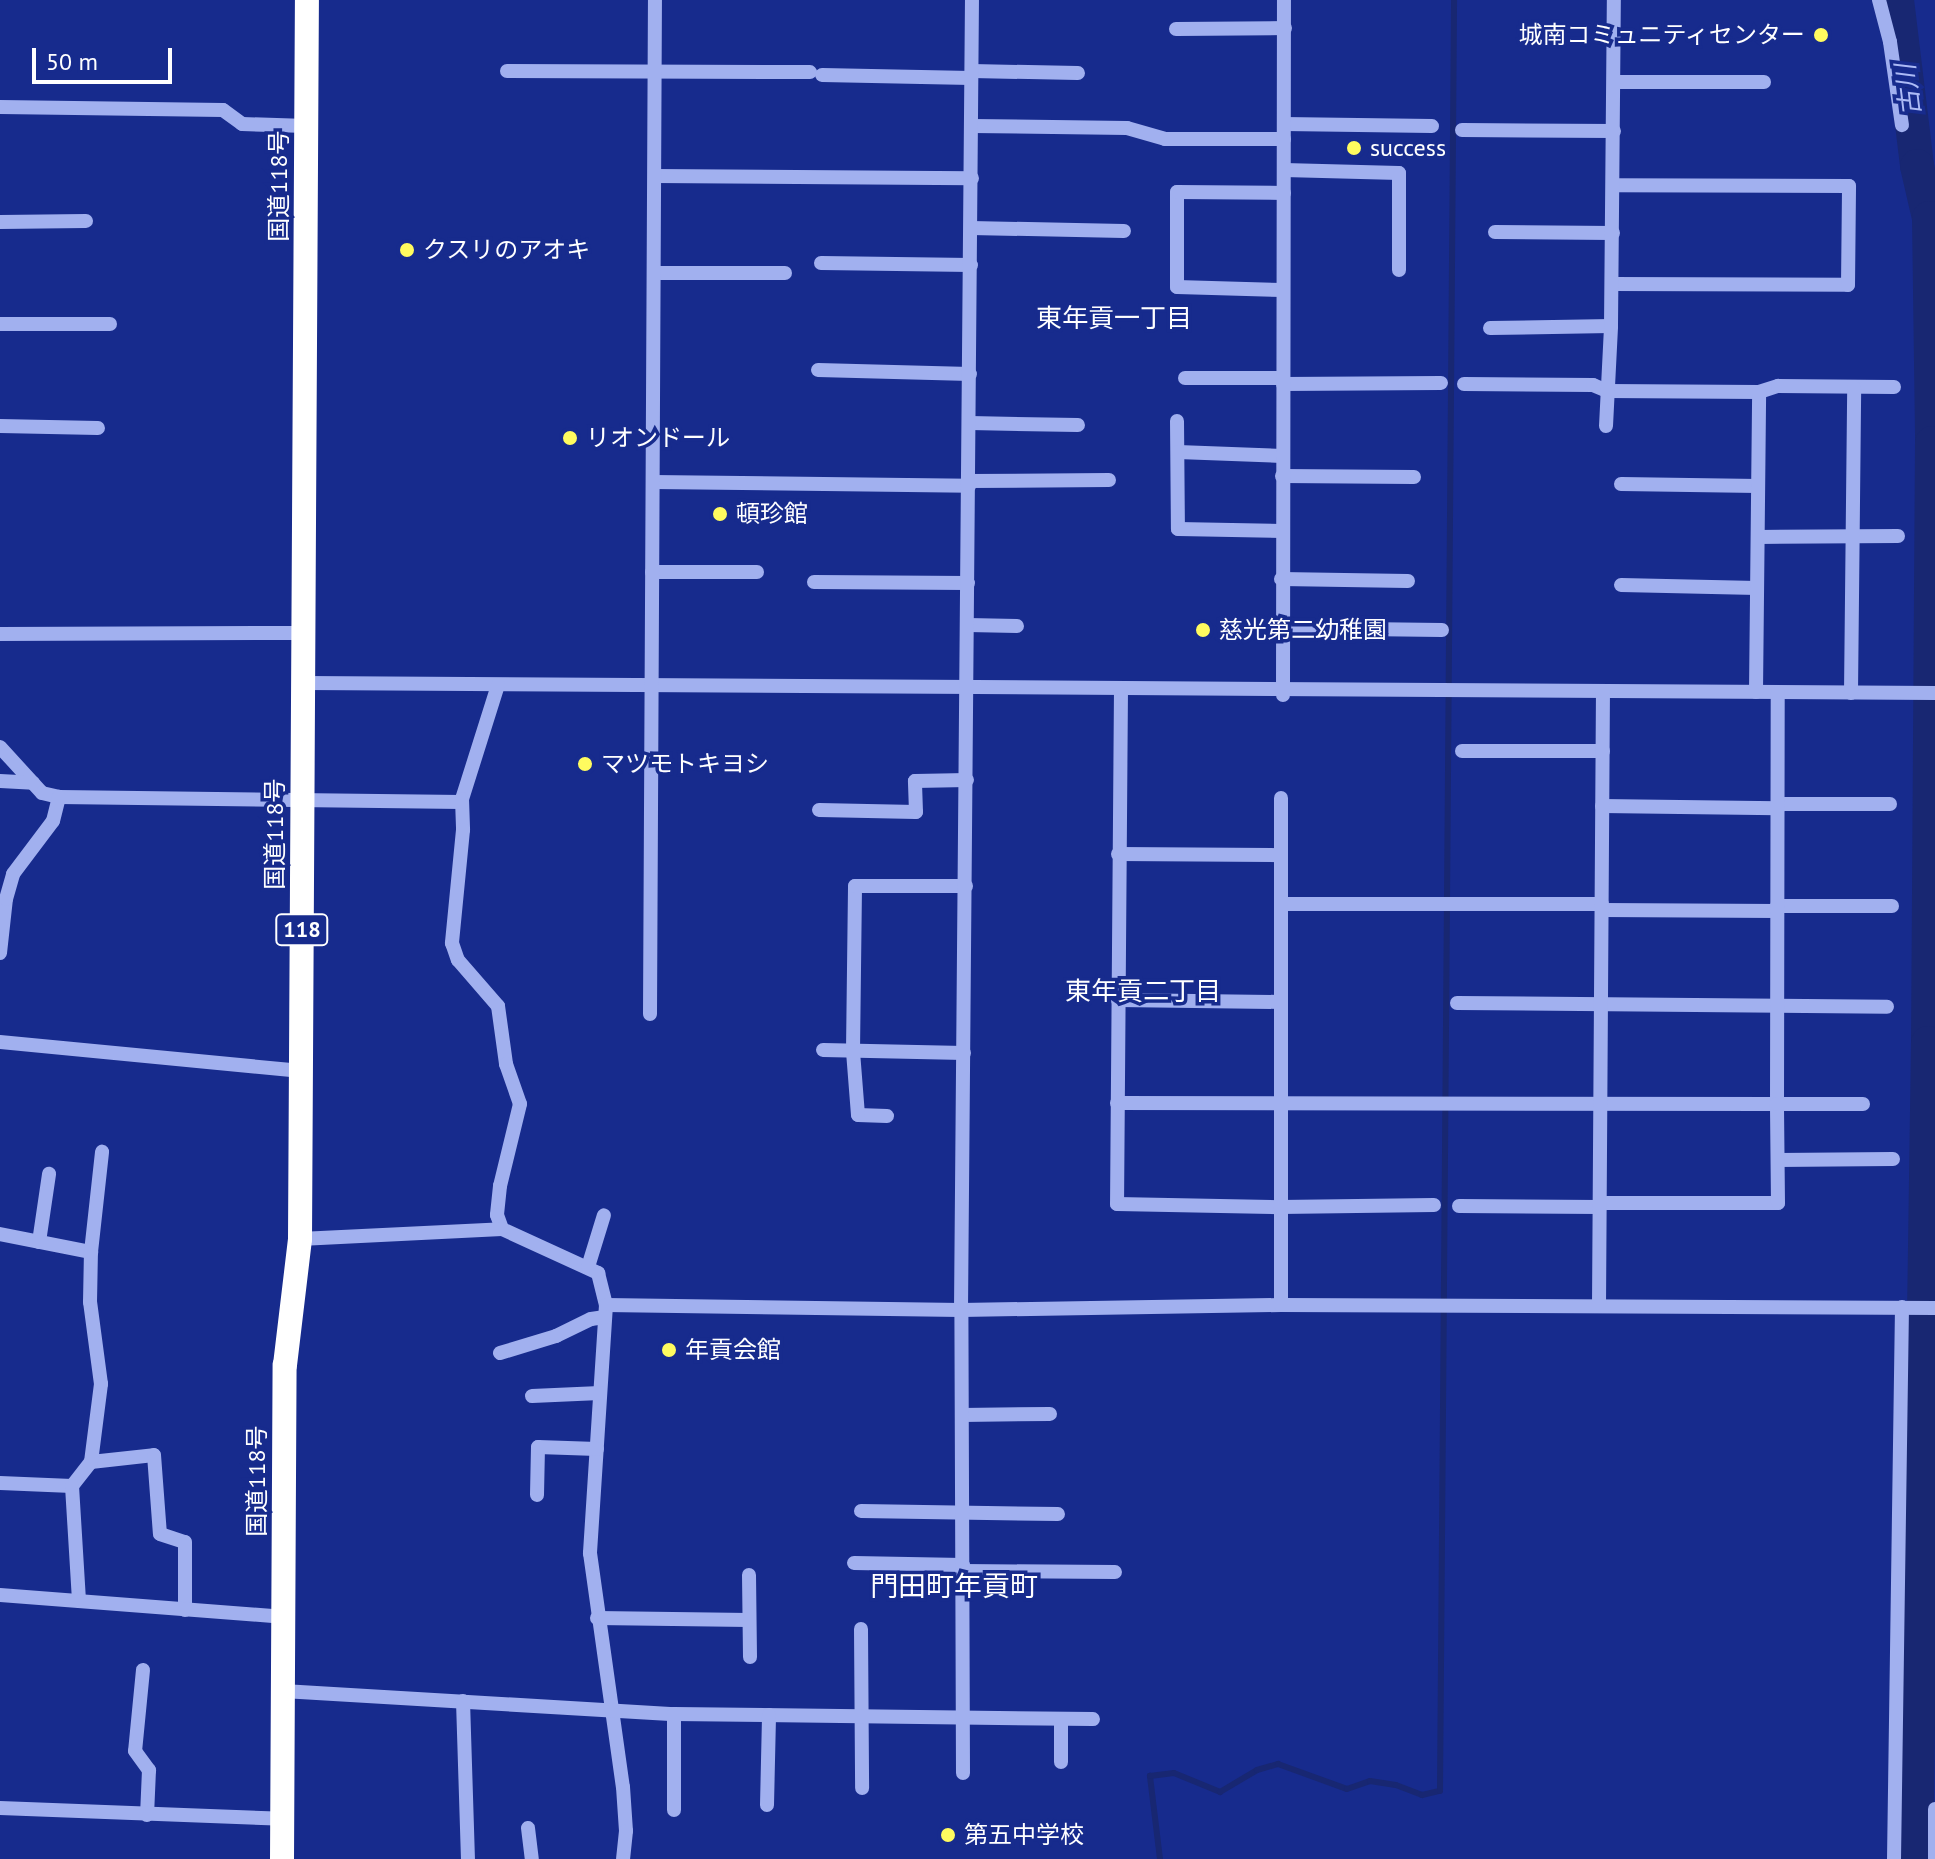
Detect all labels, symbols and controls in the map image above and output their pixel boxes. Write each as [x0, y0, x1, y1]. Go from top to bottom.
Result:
place label: 城南コミュニティセンター [1517, 21, 1805, 49]
marker: 城南コミュニティセンター [1812, 26, 1830, 44]
scale bar [36, 32, 176, 82]
text: 50 m [46, 46, 98, 77]
water label: 古川 [1889, 62, 1927, 118]
street label: 国道118号 [265, 130, 293, 242]
place label: success [1370, 134, 1446, 162]
marker: success [1345, 139, 1363, 157]
place label: クスリのアオキ [423, 236, 591, 264]
marker: クスリのアオキ [398, 241, 416, 259]
district label: 東年貢一丁目 [1036, 302, 1192, 334]
place label: リオンドール [586, 424, 730, 452]
marker: リオンドール [561, 429, 579, 447]
place label: 頓珍館 [736, 500, 808, 528]
marker: 頓珍館 [711, 505, 729, 523]
place label: 慈光第二幼稚園 [1219, 616, 1387, 644]
marker: 慈光第二幼稚園 [1194, 621, 1212, 639]
place label: マツモトキヨシ [601, 750, 769, 778]
marker: マツモトキヨシ [576, 755, 594, 773]
street label: 国道118号 [261, 778, 289, 890]
road number: 118 [274, 912, 330, 948]
district label: 東年貢二丁目 [1065, 975, 1221, 1007]
place label: 年貢会館 [685, 1336, 781, 1364]
marker: 年貢会館 [660, 1341, 678, 1359]
street label: 国道118号 [243, 1425, 271, 1537]
district label: 門田町年貢町 [870, 1569, 1038, 1603]
place label: 第五中学校 [964, 1821, 1084, 1849]
marker: 第五中学校 [939, 1826, 957, 1844]

